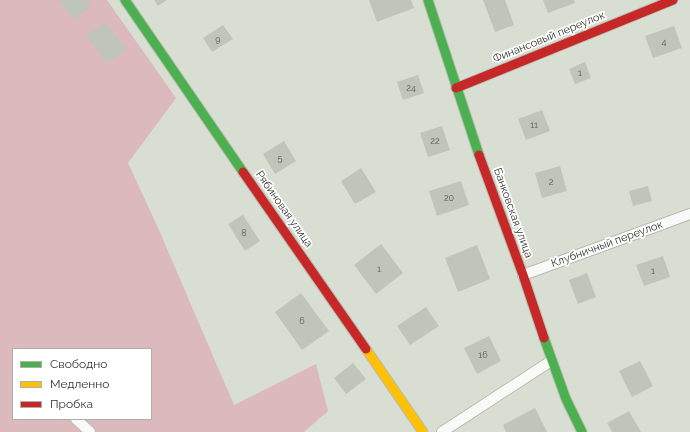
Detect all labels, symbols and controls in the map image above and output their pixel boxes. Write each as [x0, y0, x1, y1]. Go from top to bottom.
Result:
street label: Финансовый переулок [491, 8, 607, 66]
house number: 9 [215, 34, 221, 44]
house number: 4 [662, 37, 666, 47]
house number: 1 [578, 68, 582, 78]
house number: 24 [406, 83, 416, 93]
house number: 11 [530, 120, 538, 130]
house number: 22 [430, 136, 440, 146]
house number: 5 [278, 153, 282, 163]
street label: Банковская улица [491, 166, 535, 260]
street label: Рябиновая улица [253, 168, 315, 250]
house number: 2 [549, 177, 553, 187]
house number: 20 [444, 193, 454, 203]
street label: Клубничный переулок [549, 218, 665, 270]
house number: 8 [241, 228, 247, 238]
house number: 1 [377, 264, 381, 274]
house number: 1 [651, 266, 655, 276]
house number: 6 [299, 316, 305, 326]
legend [12, 348, 152, 420]
house number: 16 [478, 350, 488, 360]
text: Свободно [50, 357, 107, 371]
text: Медленно [50, 377, 109, 391]
text: Пробка [50, 397, 93, 411]

